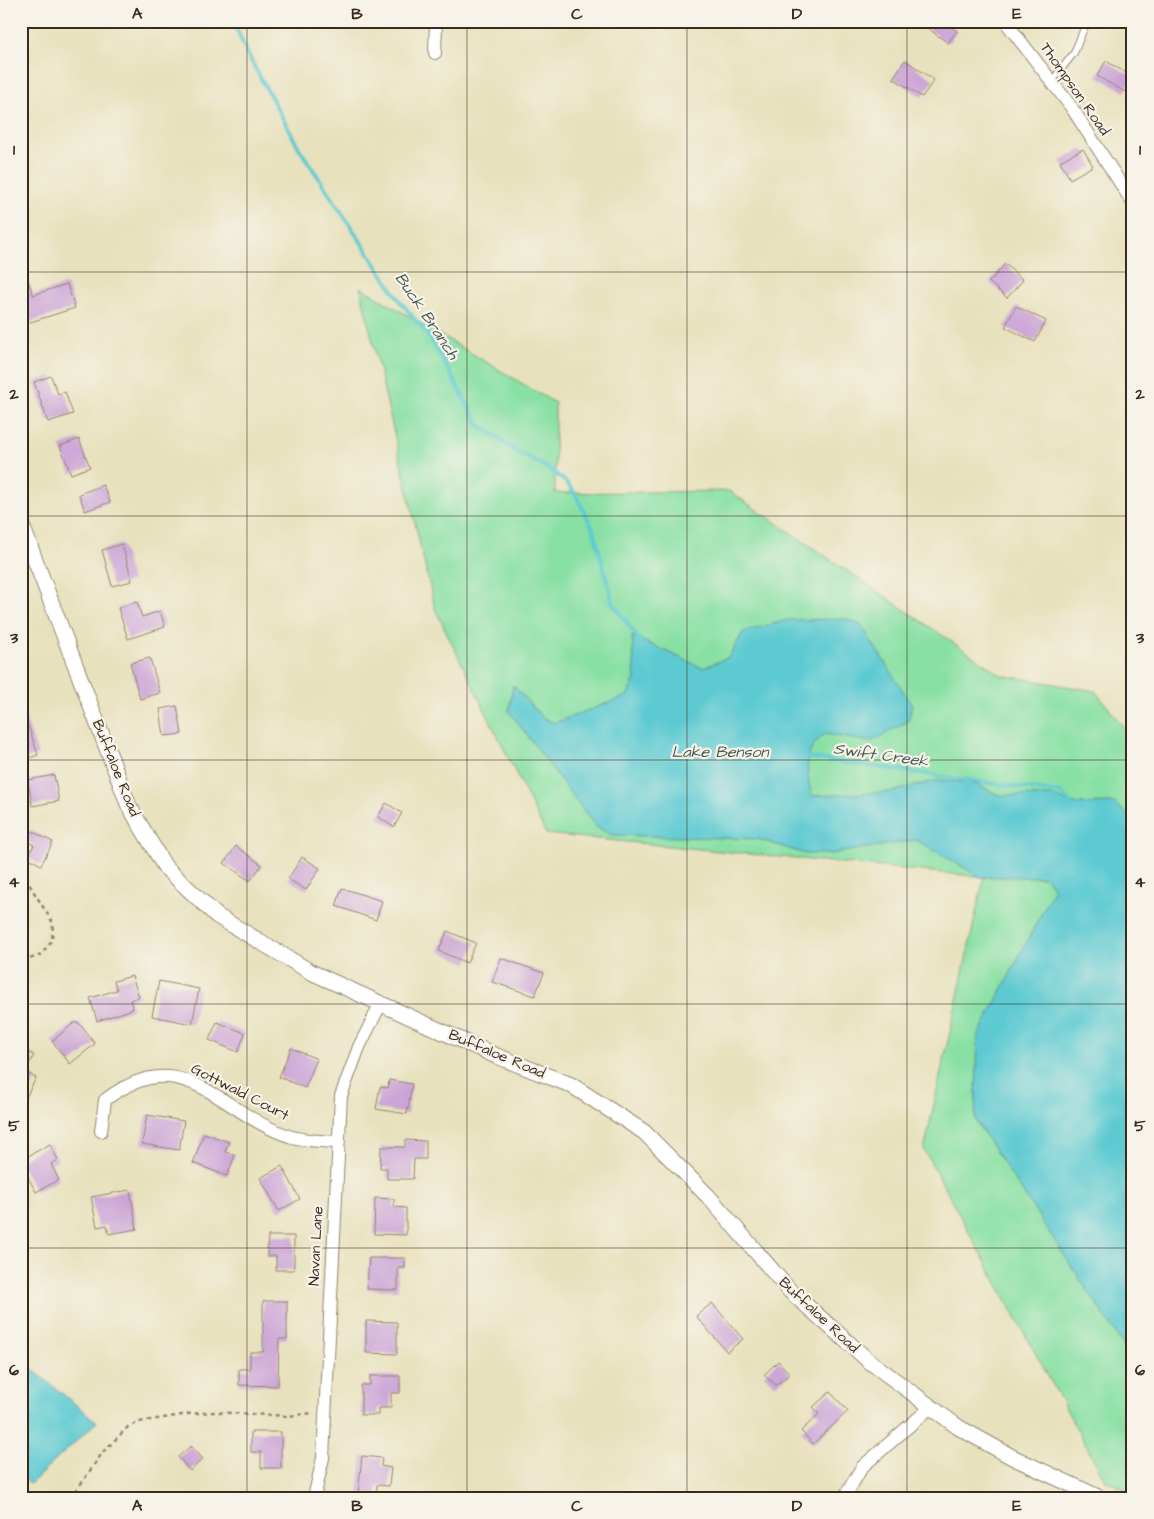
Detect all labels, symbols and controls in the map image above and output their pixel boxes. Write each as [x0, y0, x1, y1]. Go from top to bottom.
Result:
text: A [132, 3, 143, 25]
text: B [351, 3, 363, 25]
text: C [571, 3, 583, 25]
text: D [792, 3, 803, 25]
text: E [1012, 3, 1022, 25]
street label: Thompson Road [1035, 38, 1115, 140]
text: 1 [13, 139, 16, 161]
text: 1 [1139, 139, 1142, 161]
water label: Buck Branch [390, 268, 465, 365]
text: 2 [8, 383, 19, 405]
text: 2 [1134, 383, 1145, 405]
text: 3 [9, 627, 19, 649]
text: 3 [1135, 627, 1145, 649]
street label: Buffaloe Road [87, 716, 145, 820]
water label: Swift Creek [832, 737, 931, 773]
water label: Lake Benson [671, 741, 771, 763]
text: 4 [9, 871, 20, 893]
text: 4 [1135, 871, 1146, 893]
street label: Buffaloe Road [445, 1024, 549, 1084]
street label: Gottwald Court [187, 1058, 293, 1126]
text: 5 [8, 1115, 20, 1137]
text: 5 [1134, 1115, 1146, 1137]
street label: Navan Lane [303, 1206, 329, 1286]
street label: Buffaloe Road [774, 1272, 864, 1358]
text: 6 [9, 1359, 19, 1381]
text: 6 [1135, 1359, 1145, 1381]
text: A [132, 1495, 143, 1517]
text: B [351, 1495, 363, 1517]
text: C [571, 1495, 583, 1517]
text: D [792, 1495, 803, 1517]
text: E [1012, 1495, 1022, 1517]

